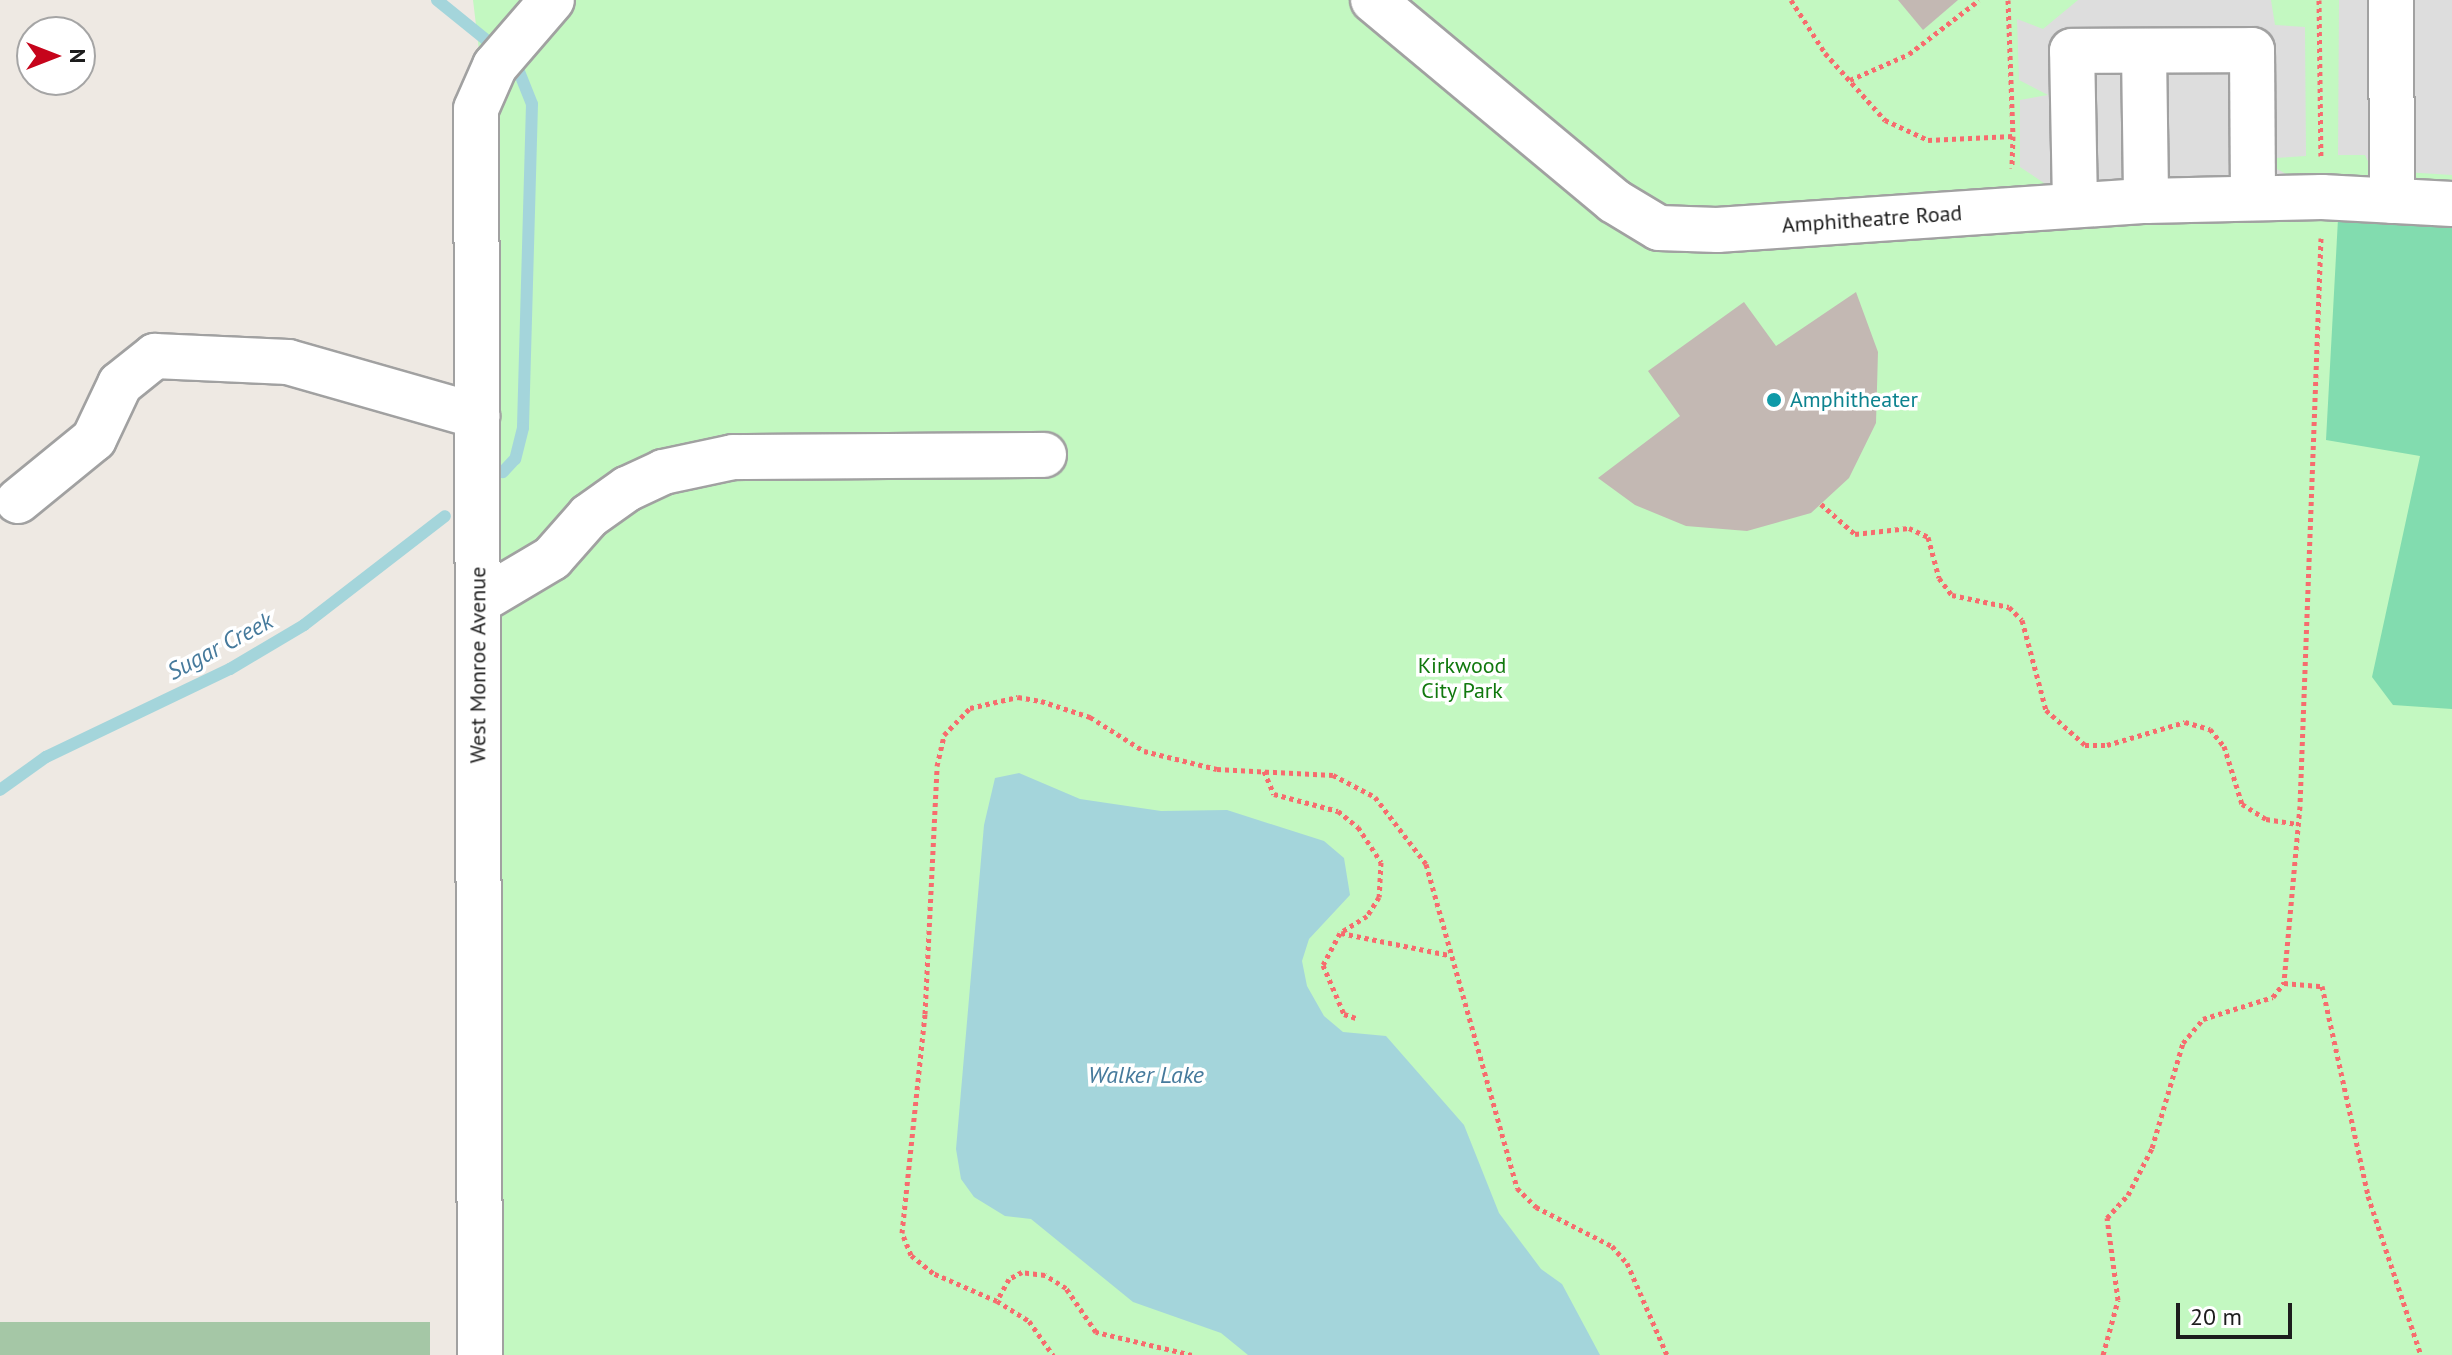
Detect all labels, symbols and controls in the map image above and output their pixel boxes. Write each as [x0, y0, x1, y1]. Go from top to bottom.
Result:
north arrow [16, 16, 96, 96]
text: N [64, 49, 92, 63]
street label: Amphitheatre Road [1781, 200, 1963, 238]
place label: Amphitheater [1790, 387, 1918, 413]
marker: Amphitheater [1765, 391, 1783, 409]
street label: West Monroe Avenue [465, 566, 491, 764]
water label: Sugar Creek [162, 606, 278, 686]
park label: Kirkwood City Park [1418, 652, 1506, 704]
water label: Walker Lake [1088, 1061, 1204, 1089]
scale bar [2180, 1287, 2296, 1337]
text: 20 m [2190, 1301, 2242, 1332]

